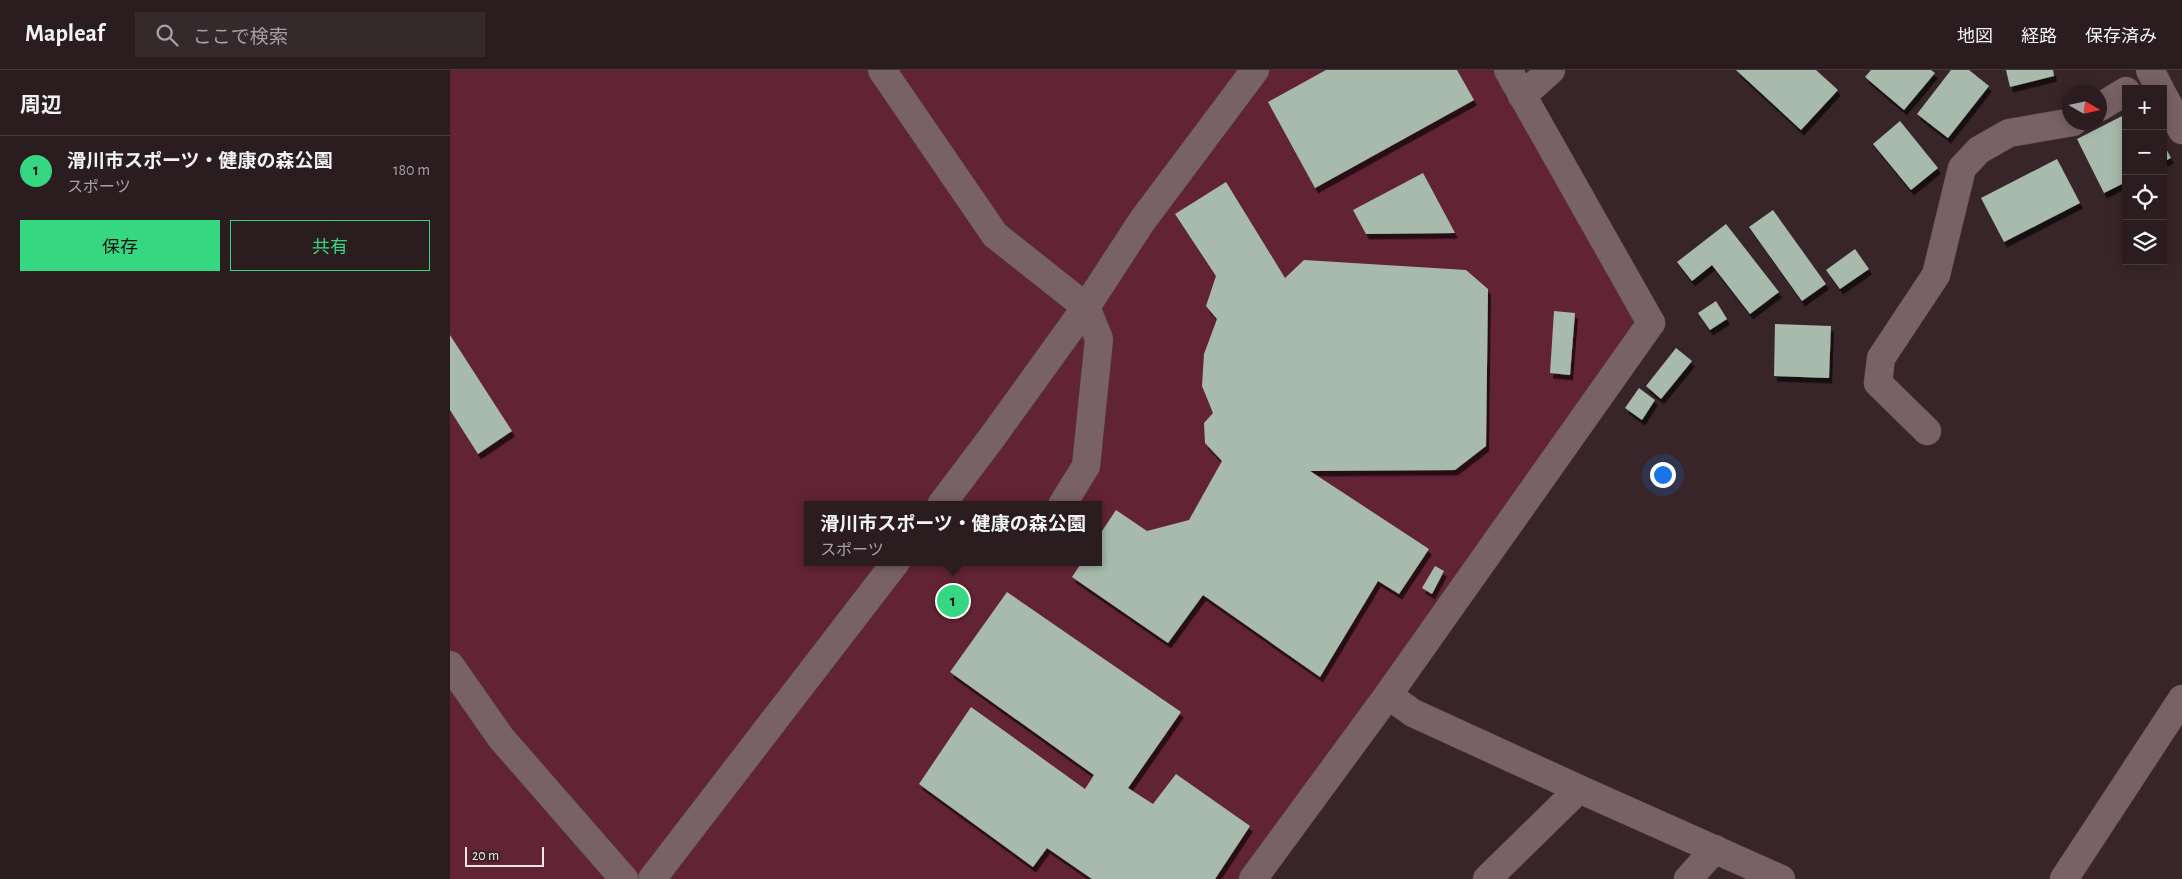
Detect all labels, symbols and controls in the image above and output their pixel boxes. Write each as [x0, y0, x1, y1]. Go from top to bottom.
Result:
search box [135, 12, 485, 57]
icon: search [153, 21, 181, 49]
text: Mapleaf [25, 22, 105, 46]
text: ここで検索 [193, 28, 288, 47]
text: 地図 [1957, 28, 1993, 46]
text: 経路 [2021, 28, 2057, 46]
text: 保存済み [2085, 28, 2157, 46]
north arrow [2062, 85, 2107, 130]
map controls [2122, 85, 2167, 265]
button: + [2122, 85, 2167, 130]
text: 周辺 [20, 95, 62, 116]
button: − [2122, 130, 2167, 175]
text: 滑川市スポーツ・健康の森公園 [67, 152, 333, 171]
text: 1 [33, 162, 39, 178]
text: 180 m [393, 162, 430, 178]
button: locate [2122, 175, 2167, 220]
text: スポーツ [67, 179, 131, 195]
button: 保存 [20, 220, 220, 271]
button: 共有 [230, 220, 430, 271]
button: layers [2122, 220, 2167, 265]
your location [1650, 462, 1676, 488]
popup [804, 501, 1102, 566]
text: 滑川市スポーツ・健康の森公園 [820, 515, 1086, 534]
text: スポーツ [820, 542, 884, 558]
pin: 1 [937, 582, 969, 620]
scale bar [465, 844, 544, 867]
text: 20 m [472, 849, 499, 863]

